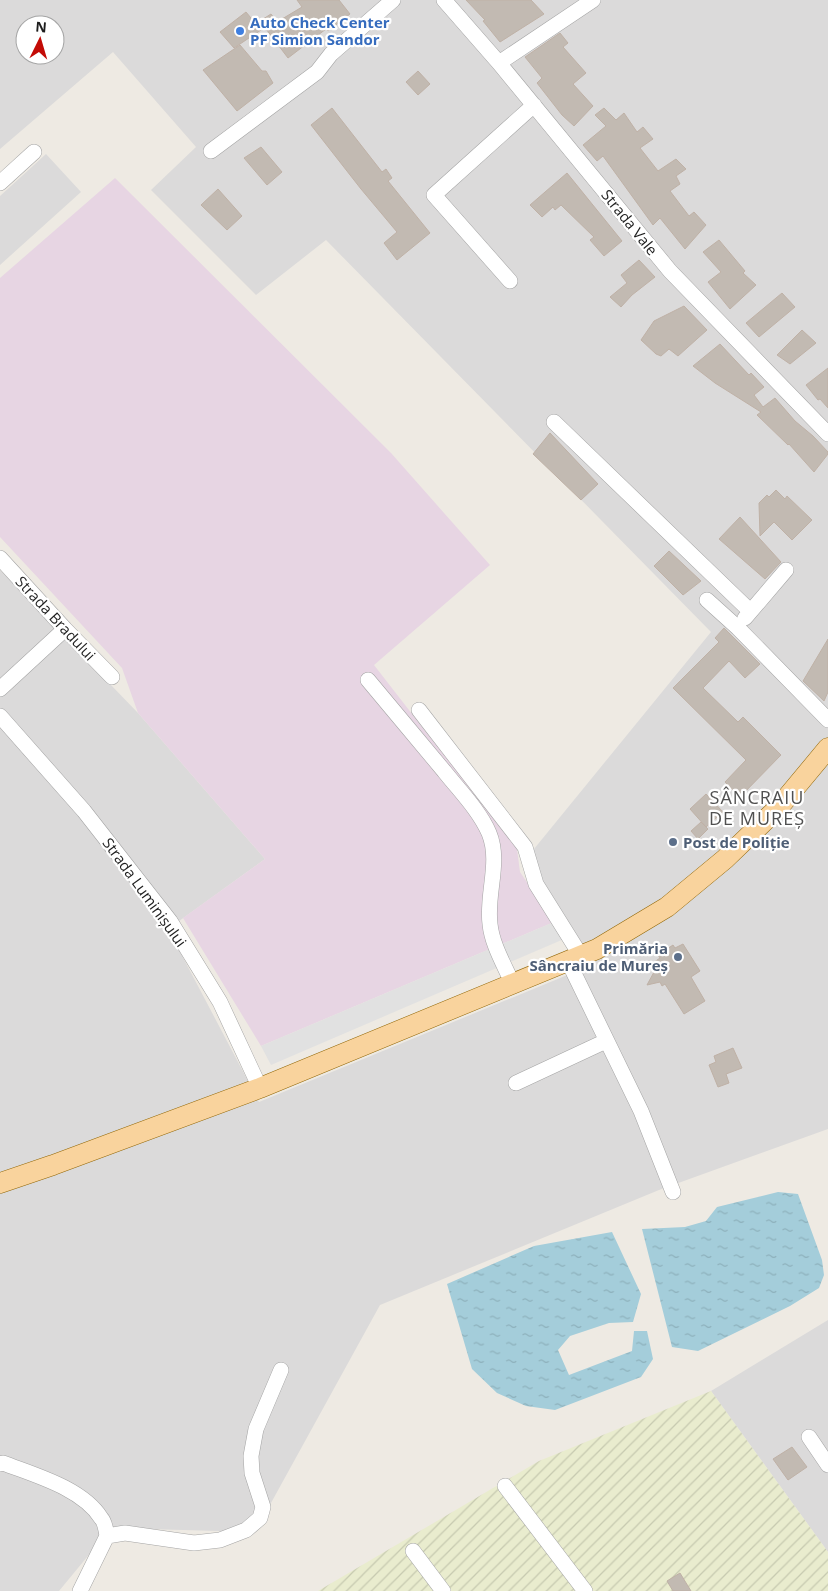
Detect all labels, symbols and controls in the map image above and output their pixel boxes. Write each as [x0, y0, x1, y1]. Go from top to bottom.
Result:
place label: Auto Check Center PF Simion Sandor [250, 12, 390, 49]
north arrow [15, 15, 65, 65]
text: N [35, 17, 48, 37]
marker: Auto Check Center PF Simion Sandor [234, 25, 246, 37]
street label: Strada Vale [597, 185, 663, 259]
street label: Strada Bradului [12, 571, 100, 665]
district label: SÂNCRAIU DE MUREȘ [709, 785, 805, 830]
place label: Post de Poliție [683, 832, 790, 852]
street label: Strada Luminișului [99, 833, 191, 951]
marker: Post de Poliție [667, 836, 679, 848]
place label: Primăria Sâncraiu de Mureș [530, 938, 668, 975]
marker: Primăria Sâncraiu de Mureș [672, 951, 684, 963]

